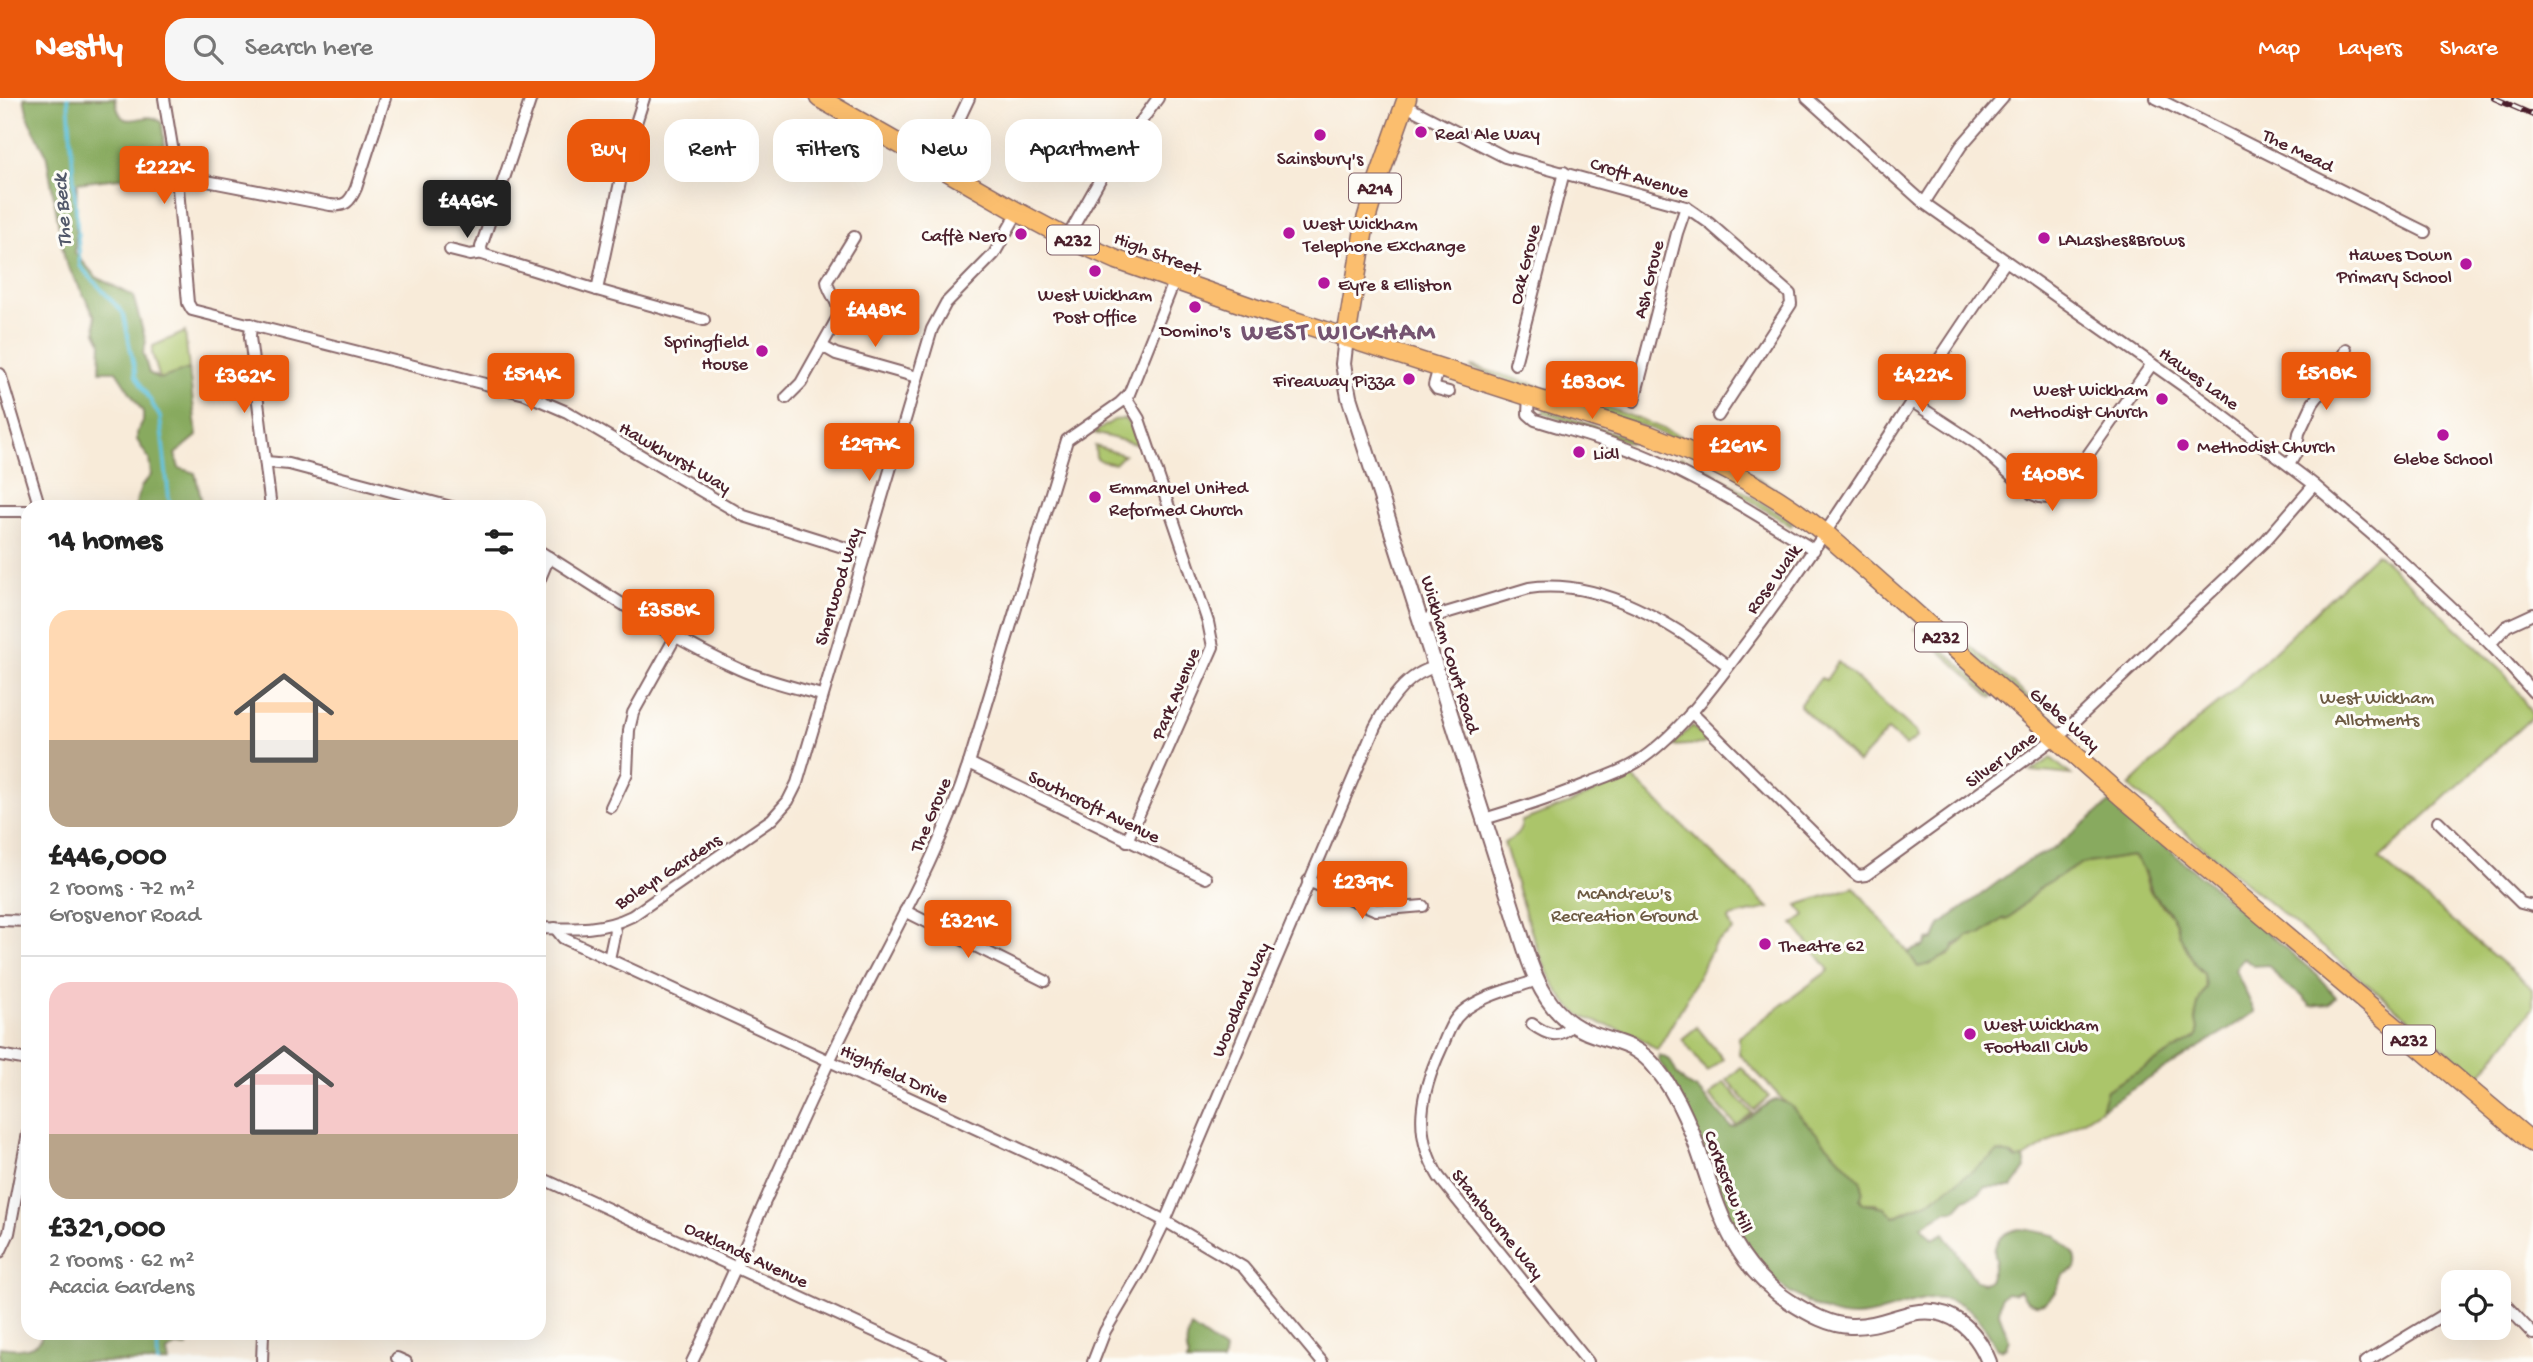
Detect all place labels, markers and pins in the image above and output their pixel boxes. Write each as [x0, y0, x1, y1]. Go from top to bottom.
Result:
marker: Real Ale Way [1413, 124, 1429, 140]
place label: Real Ale Way [1435, 124, 1540, 147]
marker: Sainsbury's [1312, 127, 1328, 143]
pin: £222K [115, 146, 213, 206]
place label: Sainsbury's [1277, 149, 1364, 172]
pin: £446K [418, 180, 516, 240]
place label: West Wickham Telephone Exchange [1302, 214, 1466, 259]
marker: West Wickham Telephone Exchange [1281, 225, 1297, 241]
place label: Caffè Nero [921, 226, 1007, 249]
marker: Caffè Nero [1013, 226, 1029, 242]
marker: LALashes&Brows [2036, 230, 2052, 246]
place label: LALashes&Brows [2058, 230, 2185, 253]
place label: Hawes Down Primary School [2336, 245, 2452, 290]
marker: Hawes Down Primary School [2458, 256, 2474, 272]
marker: West Wickham Post Office [1087, 263, 1103, 279]
marker: Eyre & Elliston [1316, 275, 1332, 291]
place label: Eyre & Elliston [1338, 275, 1451, 298]
place label: West Wickham Post Office [1038, 285, 1153, 330]
pin: £448K [826, 289, 924, 349]
marker: Domino's [1187, 299, 1203, 315]
place label: Domino's [1158, 321, 1231, 344]
place label: Springfield House [664, 332, 750, 377]
marker: Springfield House [754, 343, 770, 359]
pin: £518K [2277, 352, 2375, 412]
pin: £514K [482, 354, 580, 413]
pin: £422K [1873, 354, 1971, 414]
pin: £362K [195, 356, 293, 415]
pin: £830K [1543, 362, 1641, 421]
place label: Fireaway Pizza [1272, 371, 1396, 394]
marker: Fireaway Pizza [1401, 371, 1417, 387]
place label: West Wickham Methodist Church [2010, 380, 2149, 425]
marker: West Wickham Methodist Church [2154, 391, 2170, 407]
pin: £297K [820, 424, 918, 483]
pin: £261K [1688, 426, 1786, 485]
marker: Glebe School [2435, 427, 2451, 443]
marker: Methodist Church [2175, 437, 2191, 453]
place label: Methodist Church [2197, 437, 2335, 460]
marker: Lidl [1571, 444, 1587, 460]
place label: Lidl [1593, 444, 1619, 467]
place label: Glebe School [2393, 449, 2493, 472]
pin: £408K [2003, 454, 2101, 513]
place label: Emmanuel United Reformed Church [1109, 478, 1249, 523]
marker: Emmanuel United Reformed Church [1087, 489, 1103, 505]
pin: £358K [619, 589, 717, 649]
pin: £239K [1313, 862, 1411, 921]
pin: £321K [919, 900, 1017, 960]
marker: Theatre 62 [1757, 936, 1773, 952]
place label: Theatre 62 [1778, 936, 1865, 959]
place label: West Wickham Football Club [1983, 1015, 2099, 1060]
marker: West Wickham Football Club [1962, 1026, 1978, 1042]

